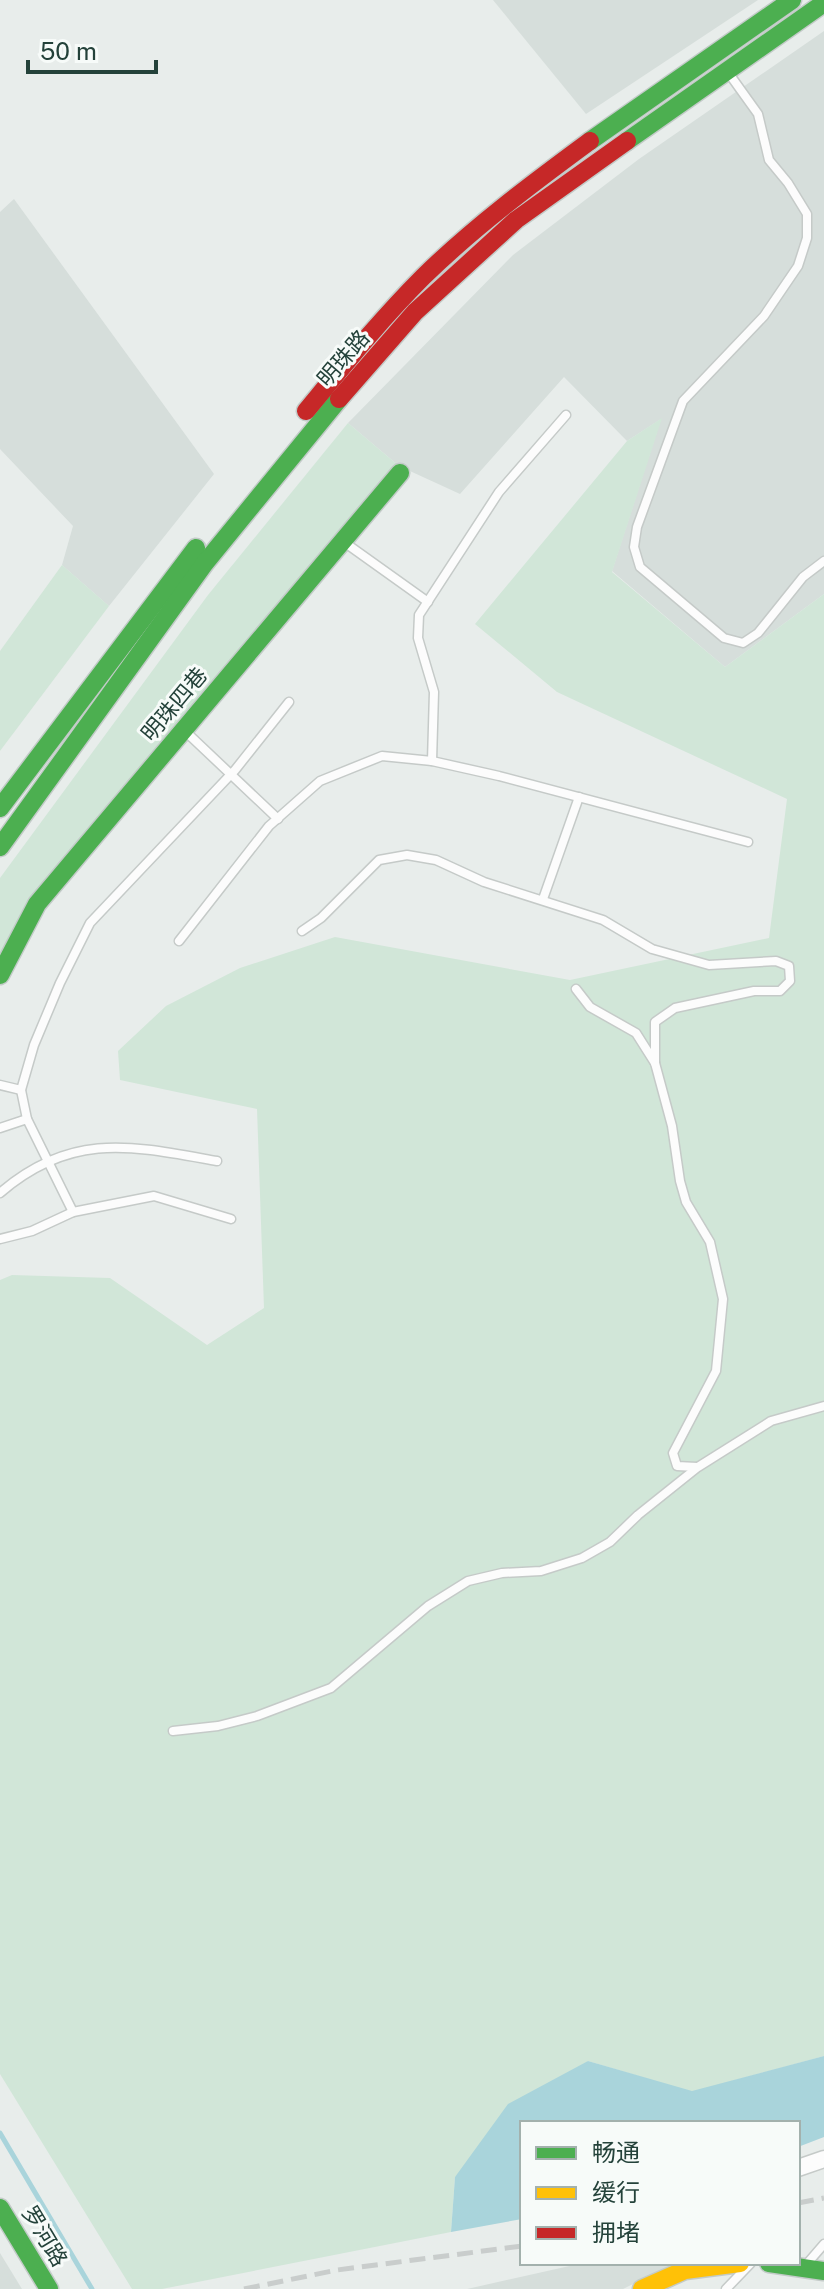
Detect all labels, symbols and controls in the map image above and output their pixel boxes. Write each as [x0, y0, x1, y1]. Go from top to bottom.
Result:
scale bar [28, 24, 156, 74]
text: 50 m [40, 37, 97, 65]
street label: 明珠路 [312, 325, 374, 391]
street label: 明珠四巷 [136, 662, 212, 746]
legend [520, 2121, 800, 2265]
text: 畅通 [592, 2138, 640, 2166]
text: 缓行 [592, 2178, 640, 2206]
street label: 罗河路 [17, 2201, 73, 2271]
text: 拥堵 [592, 2218, 640, 2246]

